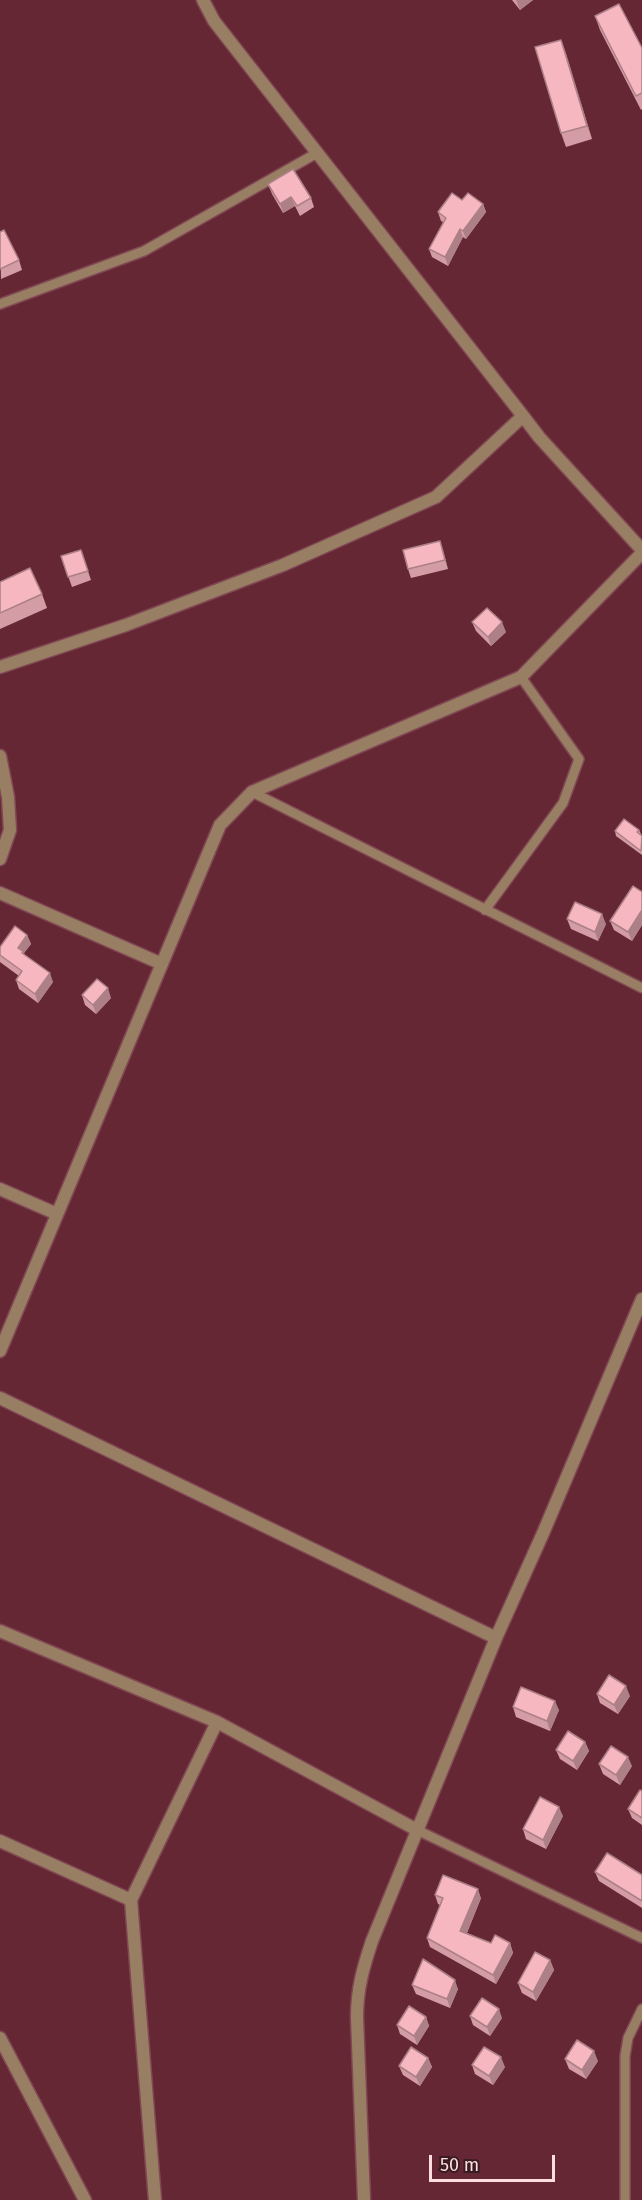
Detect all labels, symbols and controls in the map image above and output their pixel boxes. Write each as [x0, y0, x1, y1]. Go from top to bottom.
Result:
scale bar [432, 2143, 558, 2181]
text: 50 m [440, 2154, 479, 2176]

